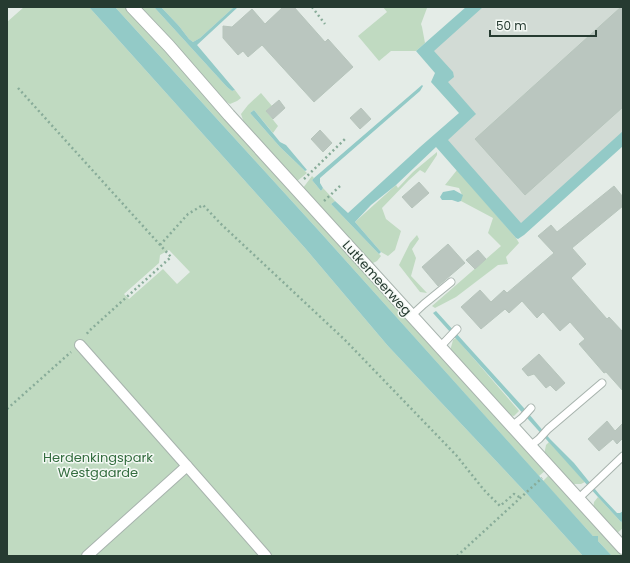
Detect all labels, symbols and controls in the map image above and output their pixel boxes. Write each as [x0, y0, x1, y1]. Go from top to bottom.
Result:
scale bar [490, 12, 596, 38]
text: 50 m [496, 17, 527, 34]
street label: Lutkemeerweg [338, 236, 416, 320]
park label: Herdenkingspark Westgaarde [43, 448, 153, 482]

